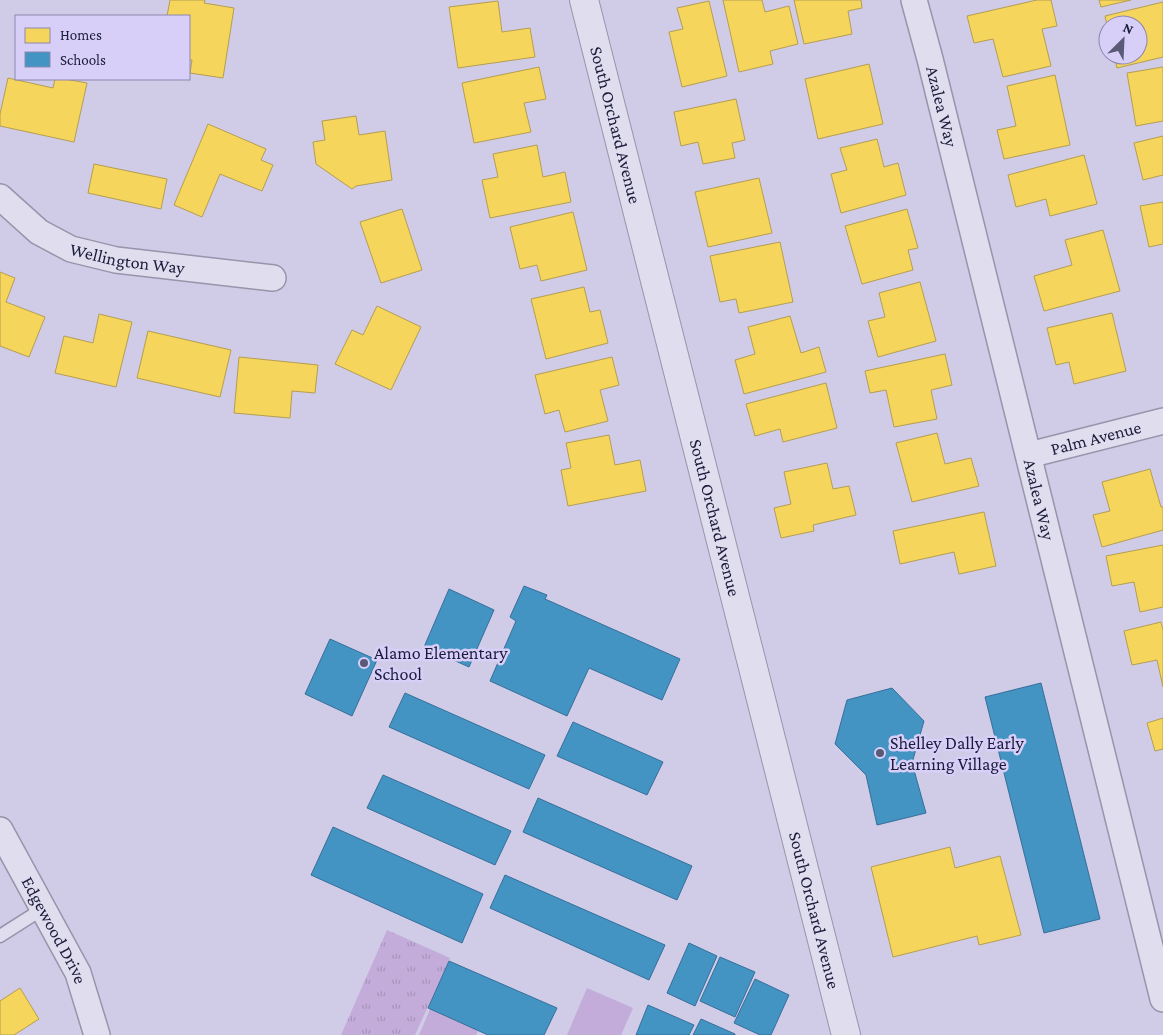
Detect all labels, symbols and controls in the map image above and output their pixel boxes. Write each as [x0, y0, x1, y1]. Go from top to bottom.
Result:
legend [15, 15, 190, 80]
north arrow [1098, 15, 1148, 65]
text: N [1121, 19, 1136, 38]
text: Homes [60, 27, 102, 43]
street label: South Orchard Avenue [586, 44, 645, 206]
text: Schools [60, 52, 106, 68]
street label: Azalea Way [922, 64, 962, 150]
street label: Wellington Way [68, 239, 187, 278]
street label: Palm Avenue [1048, 417, 1143, 459]
street label: South Orchard Avenue [686, 437, 745, 598]
street label: Azalea Way [1020, 457, 1059, 543]
place label: Alamo Elementary School [374, 643, 508, 684]
marker: Alamo Elementary School [358, 657, 370, 669]
place label: Shelley Dally Early Learning Village [890, 733, 1025, 774]
marker: Shelley Dally Early Learning Village [874, 747, 886, 759]
street label: South Orchard Avenue [785, 830, 844, 991]
street label: Edgewood Drive [17, 873, 91, 986]

